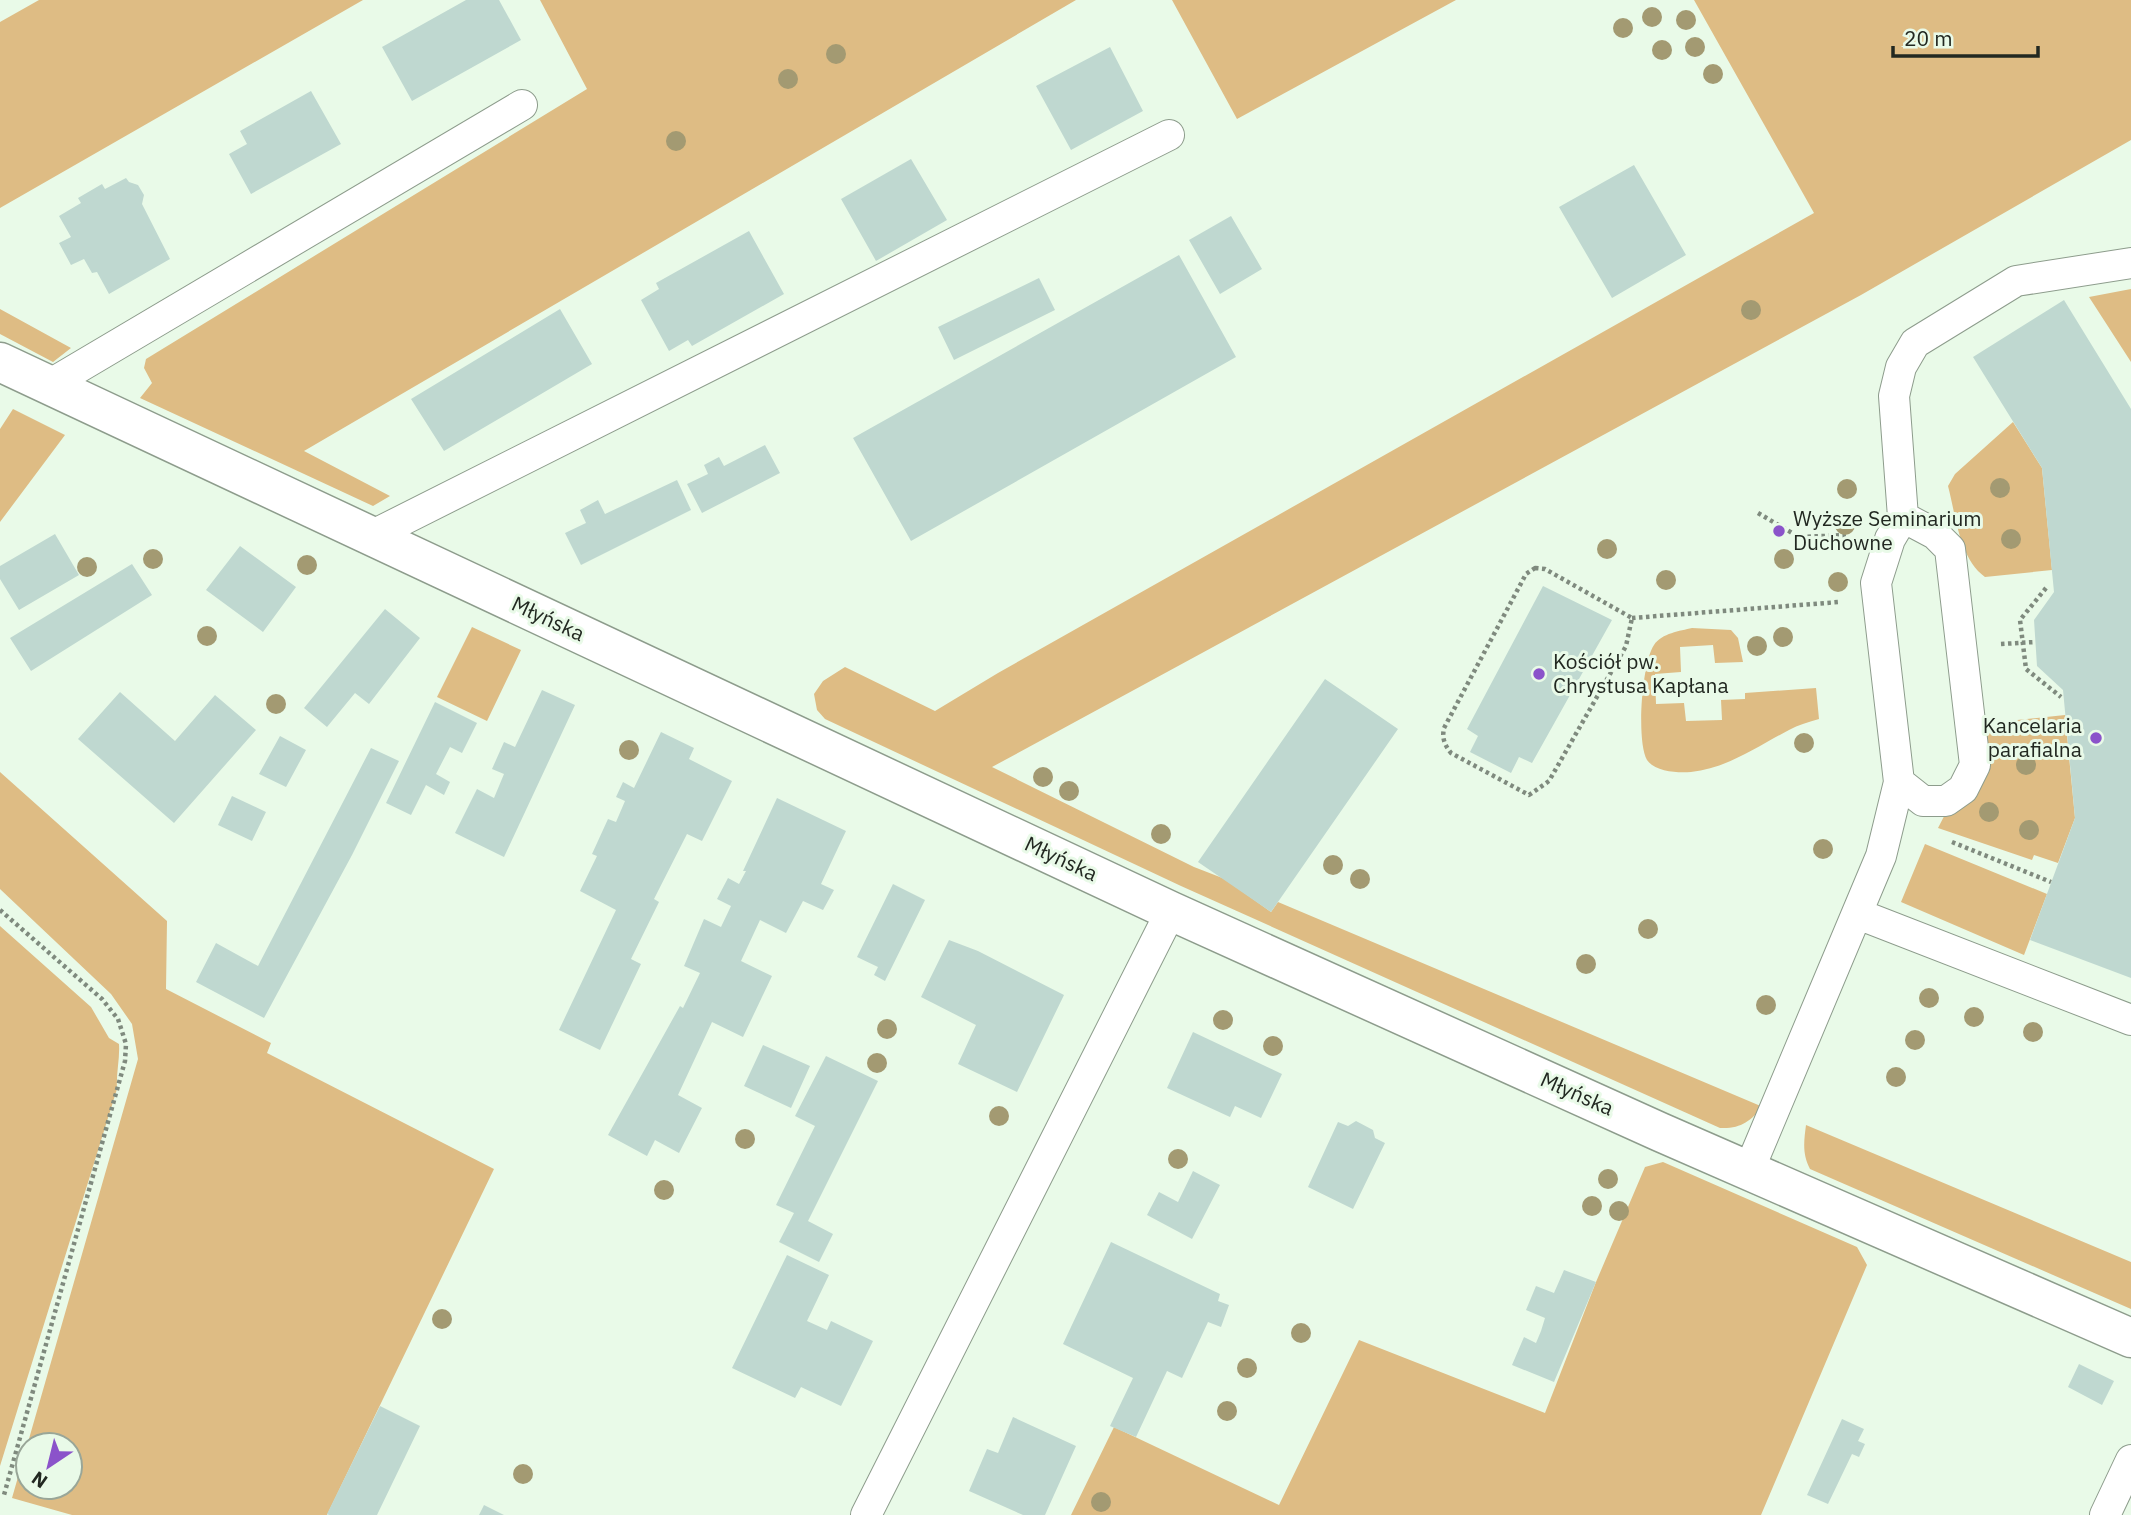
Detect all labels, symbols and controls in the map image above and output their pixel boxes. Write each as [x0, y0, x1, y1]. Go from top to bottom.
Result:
scale bar [1893, 14, 2038, 58]
text: 20 m [1904, 24, 1953, 52]
place label: Wyższe Seminarium Duchowne [1793, 504, 1982, 556]
marker: Wyższe Seminarium Duchowne [1771, 523, 1787, 539]
street label: Młyńska [507, 589, 589, 647]
place label: Kościół pw. Chrystusa Kapłana [1553, 647, 1729, 699]
marker: Kościół pw. Chrystusa Kapłana [1531, 666, 1547, 682]
place label: Kancelaria parafialna [1983, 711, 2082, 763]
marker: Kancelaria parafialna [2088, 730, 2104, 746]
street label: Młyńska [1020, 829, 1102, 887]
street label: Młyńska [1536, 1065, 1619, 1122]
north arrow [14, 1431, 84, 1501]
text: N [27, 1466, 52, 1494]

